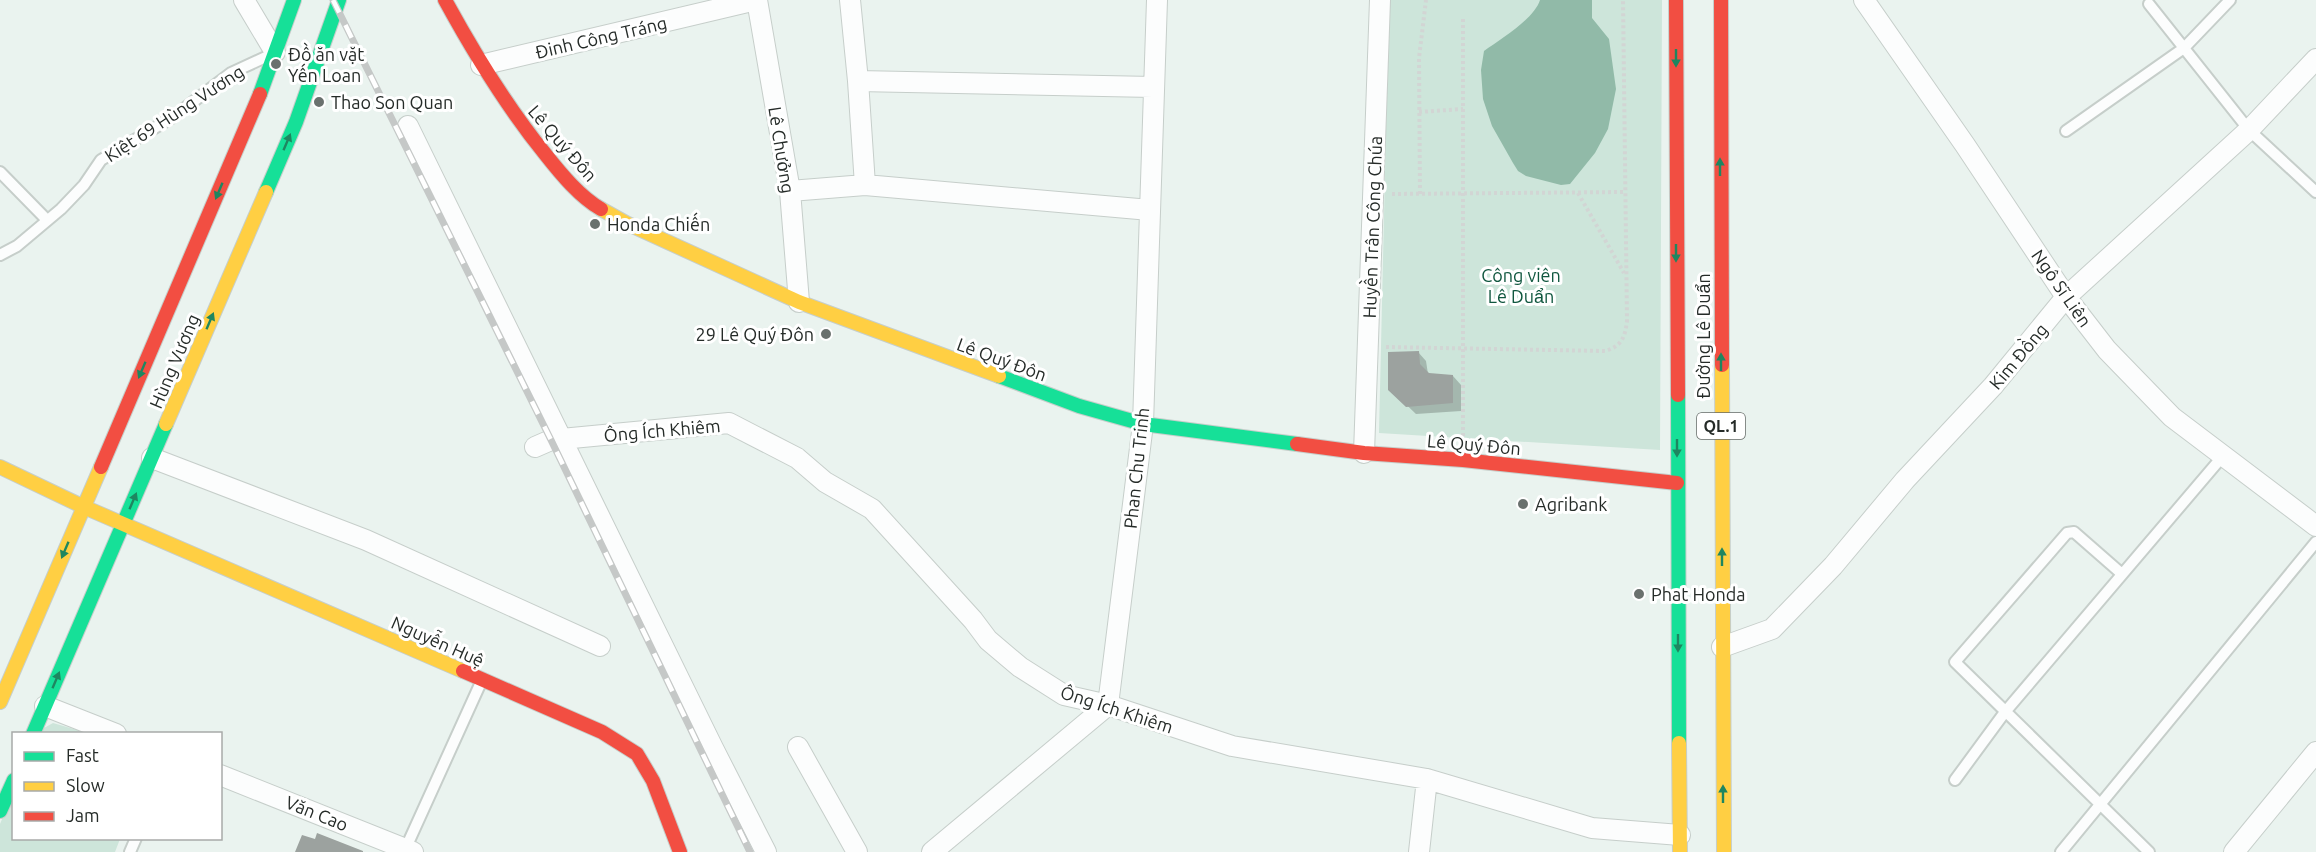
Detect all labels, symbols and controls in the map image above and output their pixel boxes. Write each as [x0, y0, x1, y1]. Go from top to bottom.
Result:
street label: Đinh Công Tráng [533, 12, 669, 62]
place label: Đồ ăn vặt Yến Loan [288, 42, 364, 85]
one-way arrow [1671, 49, 1681, 68]
marker: Đồ ăn vặt Yến Loan [269, 57, 283, 71]
street label: Kiệt 69 Hùng Vương [101, 61, 247, 165]
place label: Thao Son Quan [331, 92, 453, 113]
marker: Thao Son Quan [312, 95, 326, 109]
street label: Lê Quý Đôn [524, 101, 601, 186]
street label: Lê Chưởng [765, 105, 799, 195]
one-way arrow [282, 133, 292, 151]
street label: Huyền Trân Công Chúa [1356, 135, 1385, 319]
one-way arrow [1715, 157, 1725, 176]
one-way arrow [214, 183, 224, 201]
place label: Honda Chiến [607, 212, 710, 234]
marker: Honda Chiến [588, 217, 602, 231]
one-way arrow [1671, 244, 1681, 263]
street label: Ngô Sĩ Liên [2028, 246, 2096, 330]
park label: Công viên Lê Duẩn [1481, 265, 1561, 306]
street label: Đường Lê Duẩn [1693, 273, 1713, 399]
street label: Hùng Vương [145, 311, 203, 411]
one-way arrow [205, 312, 215, 330]
street label: Kim Đồng [1983, 318, 2051, 393]
place label: 29 Lê Quý Đôn [696, 324, 814, 345]
marker: 29 Lê Quý Đôn [819, 327, 833, 341]
street label: Lê Quý Đôn [954, 334, 1050, 385]
one-way arrow [1716, 352, 1726, 371]
one-way arrow [137, 362, 147, 380]
street label: Phan Chu Trinh [1120, 407, 1152, 529]
road number: QL.1 [1697, 413, 1745, 439]
street label: Ông Ích Khiêm [603, 414, 721, 445]
street label: Lê Quý Đôn [1426, 430, 1522, 459]
one-way arrow [1672, 439, 1682, 458]
one-way arrow [129, 492, 138, 509]
place label: Agribank [1535, 494, 1607, 514]
marker: Agribank [1516, 497, 1530, 511]
one-way arrow [61, 541, 70, 558]
one-way arrow [1717, 547, 1726, 566]
place label: Phat Honda [1651, 584, 1746, 604]
marker: Phat Honda [1632, 587, 1646, 601]
street label: Nguyễn Huệ [389, 609, 488, 670]
one-way arrow [1673, 634, 1683, 653]
one-way arrow [52, 671, 61, 688]
street label: Ông Ích Khiêm [1058, 680, 1176, 737]
legend [12, 732, 222, 840]
text: Fast [66, 745, 99, 765]
text: Slow [66, 775, 105, 795]
one-way arrow [1719, 784, 1728, 803]
street label: Văn Cao [283, 791, 351, 835]
text: Jam [66, 805, 100, 825]

